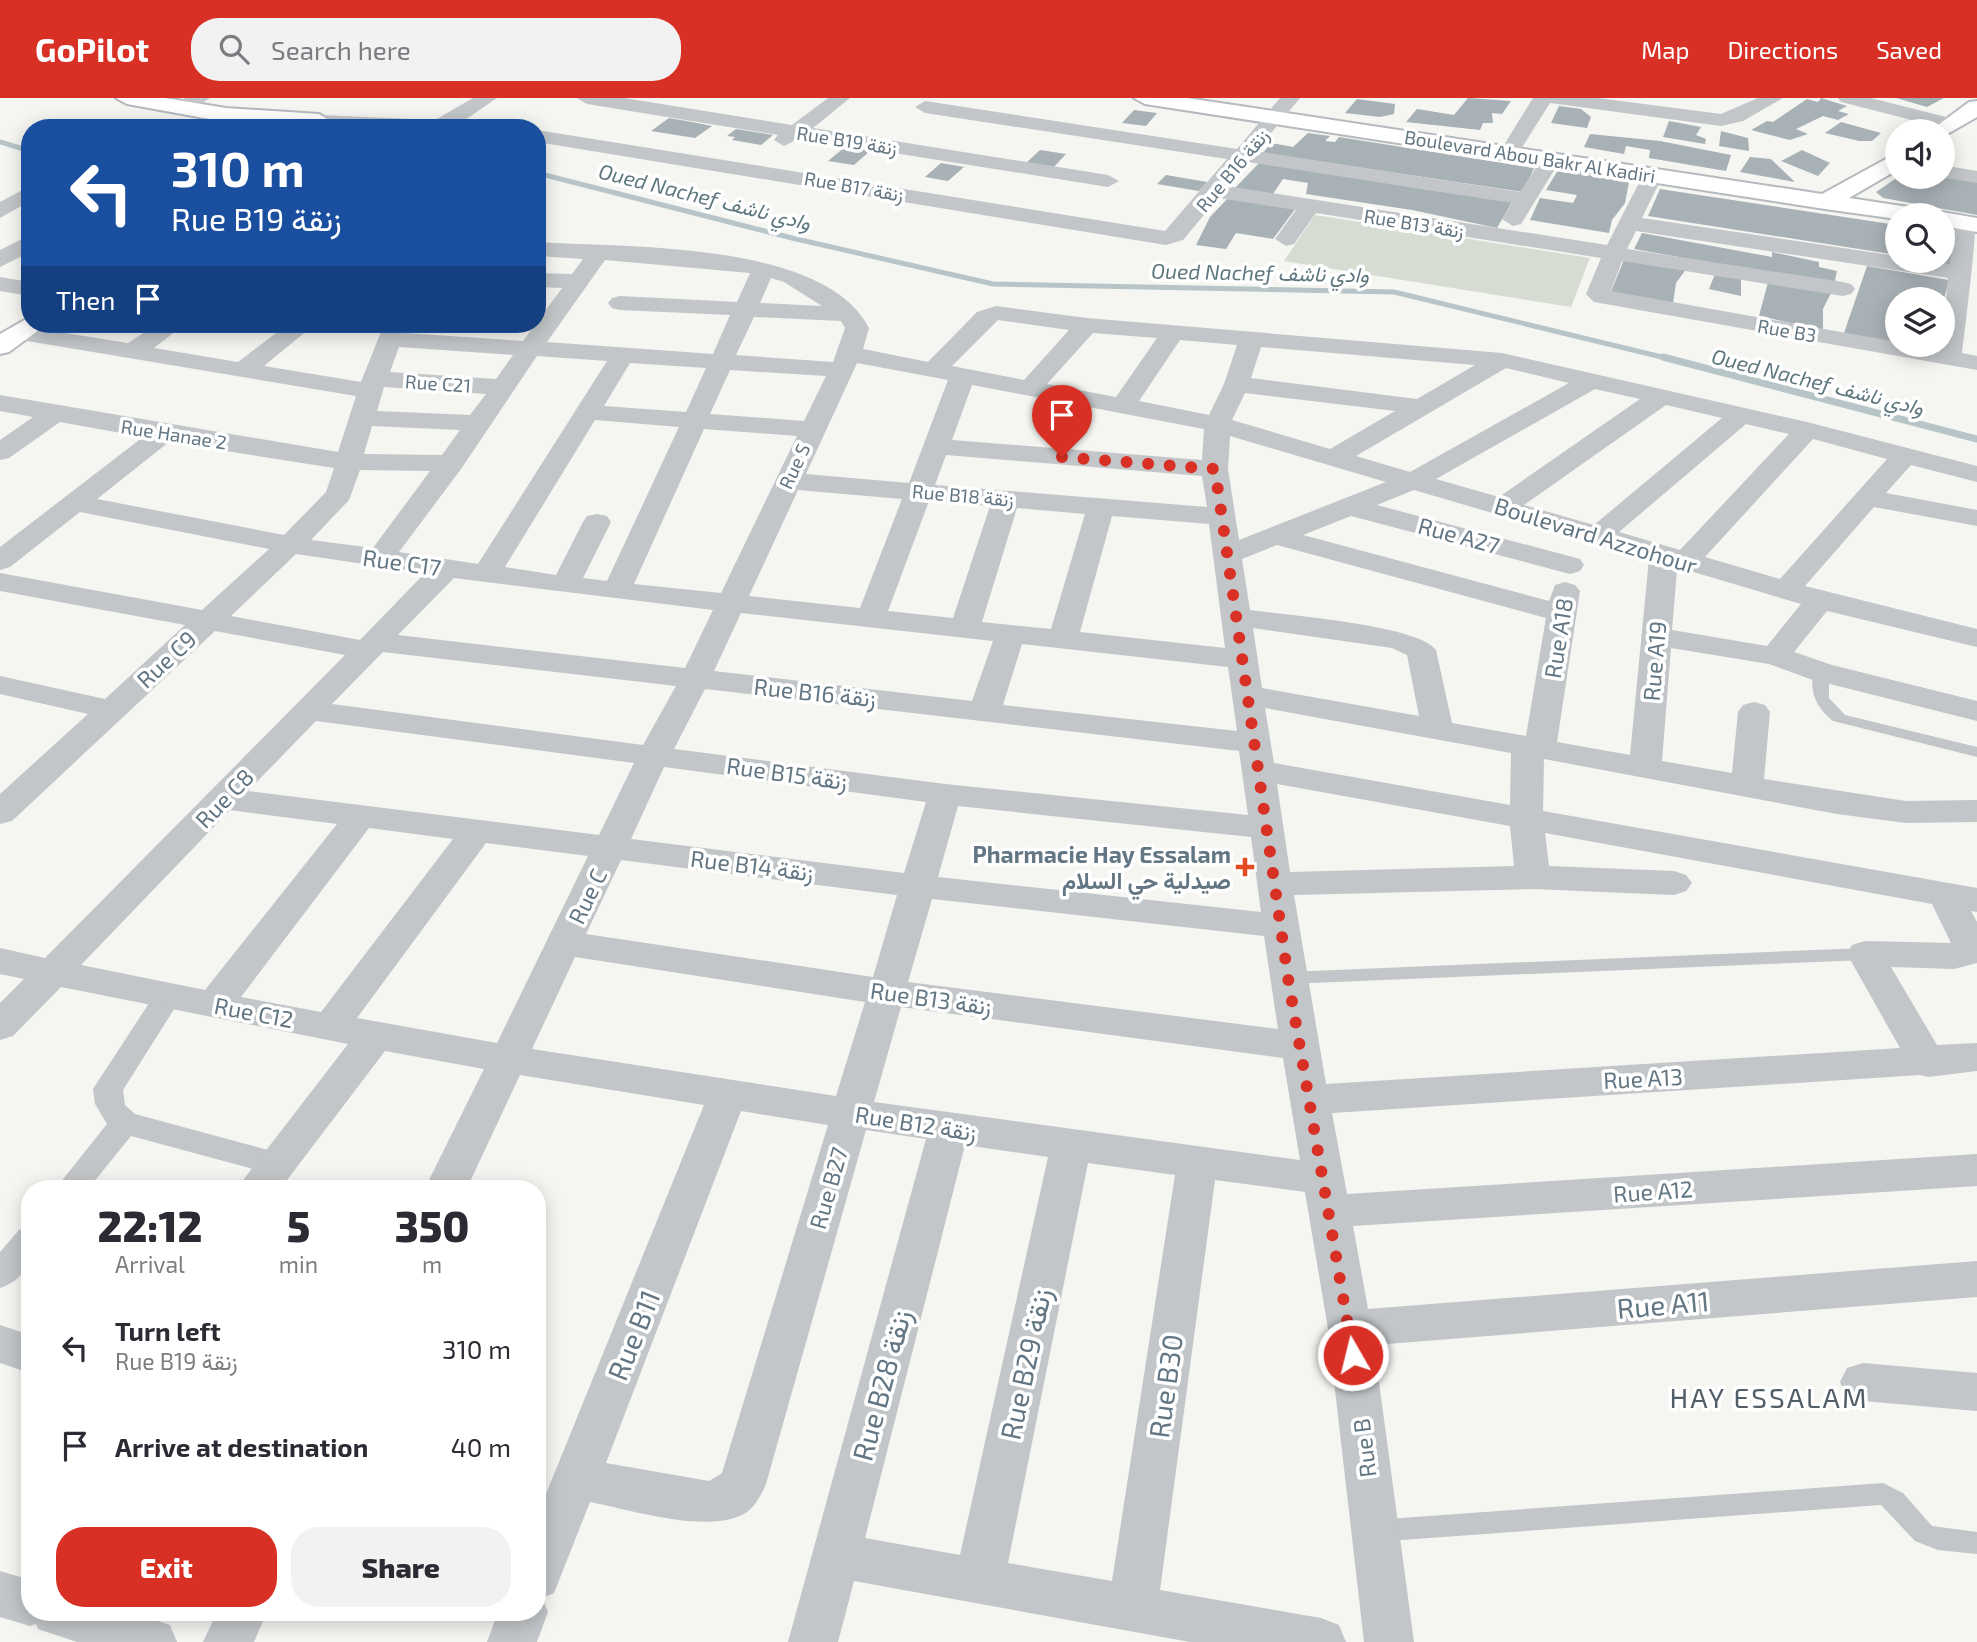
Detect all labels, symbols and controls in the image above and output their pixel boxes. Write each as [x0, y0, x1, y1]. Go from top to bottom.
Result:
search box [191, 18, 681, 81]
text: GoPilot [35, 29, 149, 69]
icon: search [215, 30, 253, 68]
text: Search here [271, 34, 411, 65]
text: Map [1641, 35, 1689, 64]
text: Directions [1727, 35, 1838, 64]
text: Saved [1876, 35, 1942, 64]
map controls [1885, 119, 1955, 357]
button: sound [1885, 119, 1955, 189]
street label: Rue B19 زنقة [795, 121, 899, 160]
street label: Rue B16 زنقة [1191, 124, 1274, 217]
street label: Boulevard Abou Bakr Al Kadiri [1403, 125, 1657, 187]
text: 310 m [171, 138, 305, 197]
icon: left [56, 147, 147, 238]
water label: Oued Nachef وادي ناشف [595, 158, 814, 240]
street label: Rue B17 زنقة [802, 166, 905, 207]
text: Rue B19 زنقة [171, 199, 342, 237]
button: search [1885, 203, 1955, 273]
street label: Rue B13 زنقة [1362, 204, 1466, 243]
water label: Oued Nachef وادي ناشف [1151, 258, 1370, 292]
icon: arrive [129, 280, 167, 318]
text: Then [56, 284, 115, 315]
button: layers [1885, 287, 1955, 357]
street label: Rue B3 [1756, 314, 1818, 346]
water label: Oued Nachef وادي ناشف [1708, 343, 1927, 425]
street label: Rue C21 [404, 369, 472, 397]
pin [1032, 385, 1092, 457]
icon: arrive [1043, 396, 1081, 434]
street label: Rue Hanae 2 [119, 414, 229, 454]
street label: Rue S [774, 440, 814, 492]
street label: Rue B18 زنقة [911, 479, 1015, 512]
street label: Boulevard Azzohour [1491, 491, 1701, 579]
street label: Rue A27 [1415, 511, 1503, 559]
street label: Rue C17 [361, 543, 443, 581]
street label: Rue A18 [1538, 596, 1578, 680]
street label: Rue A19 [1637, 620, 1671, 702]
street label: Rue C9 [130, 625, 202, 693]
street label: Rue B16 زنقة [752, 672, 878, 714]
street label: Rue B15 زنقة [724, 751, 849, 797]
street label: Rue C8 [189, 762, 259, 834]
place label: Pharmacie Hay Essalam صيدلية حي السلام [973, 840, 1231, 901]
street label: Rue B14 زنقة [689, 844, 815, 888]
marker: Pharmacie Hay Essalam صيدلية حي السلام [1237, 859, 1253, 875]
street label: Rue C [562, 864, 612, 928]
street label: Rue B13 زنقة [868, 976, 994, 1022]
street label: Rue C12 [212, 991, 296, 1033]
street label: Rue A13 [1602, 1062, 1684, 1094]
street label: Rue B12 زنقة [853, 1100, 979, 1148]
street label: Rue B27 [803, 1144, 853, 1232]
street label: Rue A12 [1612, 1174, 1694, 1208]
text: 22:12 [98, 1200, 202, 1250]
text: 5 [287, 1200, 310, 1250]
text: 350 [395, 1200, 469, 1250]
text: Arrival [115, 1250, 185, 1278]
text: min [279, 1250, 318, 1278]
text: m [422, 1250, 442, 1278]
street label: Rue A11 [1615, 1283, 1711, 1325]
street label: Rue B11 [600, 1285, 666, 1385]
street label: Rue B29 زنقة [992, 1285, 1060, 1443]
street label: Rue B28 زنقة [845, 1306, 919, 1465]
text: Turn left [115, 1315, 221, 1346]
position arrow [1316, 1318, 1390, 1392]
icon: left [56, 1329, 94, 1367]
street label: Rue B30 [1141, 1332, 1189, 1440]
text: 310 m [442, 1333, 511, 1364]
text: Rue B19 زنقة [115, 1347, 238, 1375]
district label: HAY ESSALAM [1670, 1380, 1868, 1414]
street label: Rue B [1347, 1417, 1381, 1479]
icon: arrive [56, 1427, 94, 1465]
text: Arrive at destination [115, 1431, 368, 1462]
text: 40 m [451, 1431, 511, 1462]
button: Exit [56, 1527, 277, 1607]
button: Share [291, 1527, 511, 1607]

